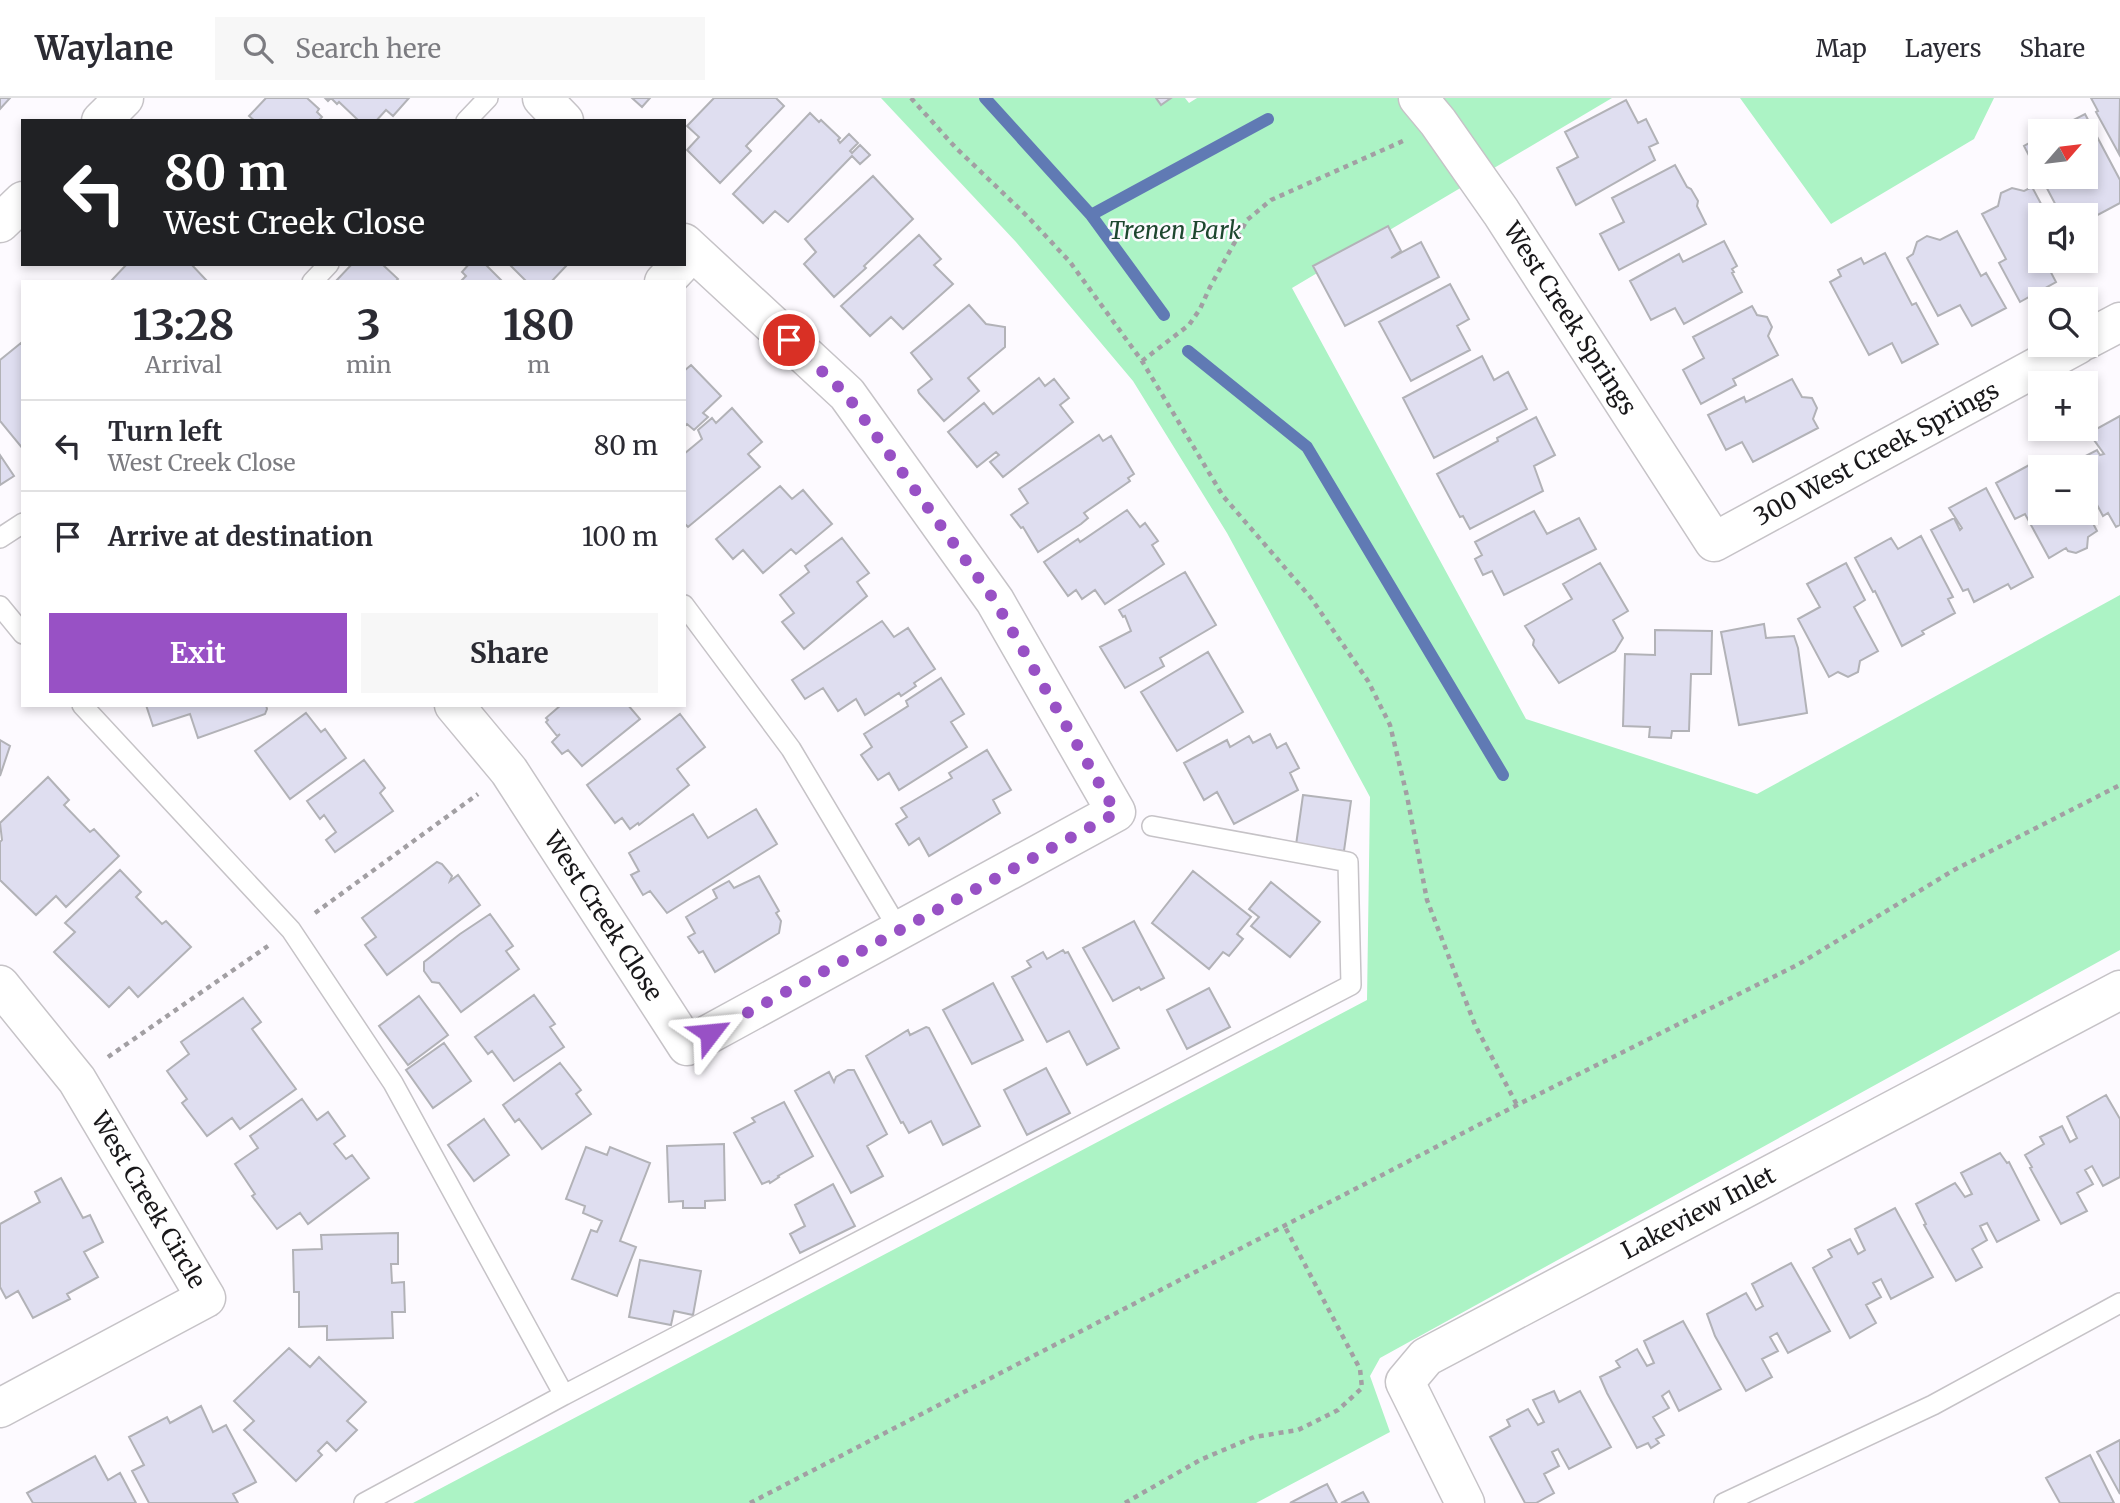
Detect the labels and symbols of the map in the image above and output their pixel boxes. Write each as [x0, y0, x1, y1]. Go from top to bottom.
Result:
north arrow [2028, 119, 2098, 189]
park label: Trenen Park [1109, 215, 1241, 246]
street label: West Creek Springs [1496, 215, 1644, 421]
pin [759, 310, 819, 370]
street label: 300 West Creek Springs [1749, 374, 2004, 532]
street label: West Creek Close [537, 825, 670, 1007]
position arrow [673, 996, 747, 1070]
street label: West Creek Circle [84, 1105, 213, 1294]
street label: Lakeview Inlet [1616, 1159, 1781, 1266]

